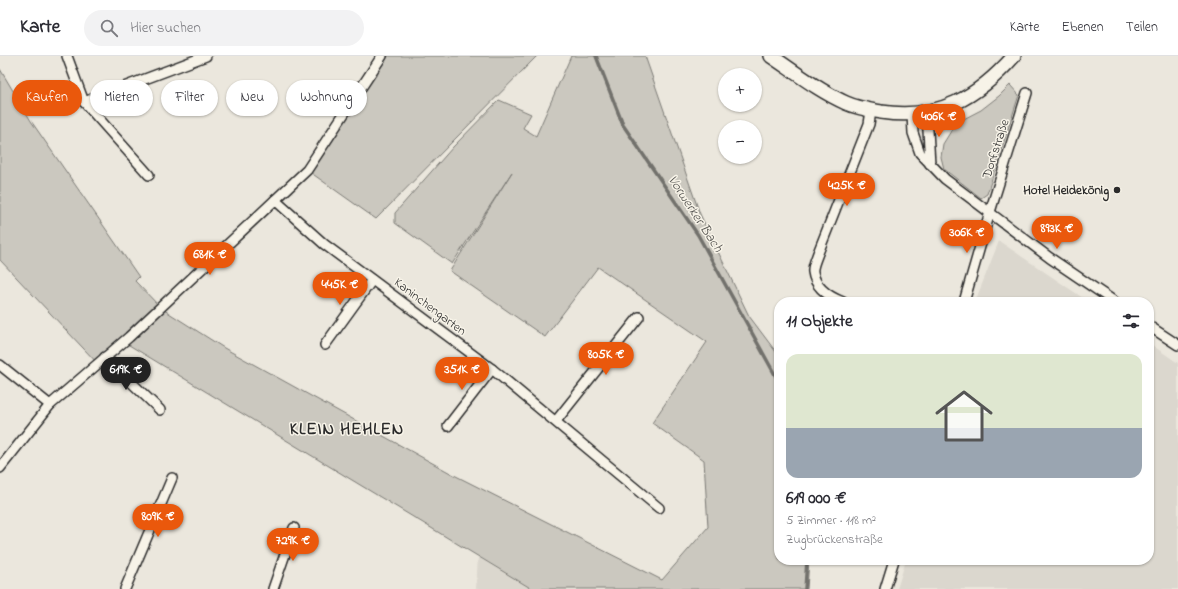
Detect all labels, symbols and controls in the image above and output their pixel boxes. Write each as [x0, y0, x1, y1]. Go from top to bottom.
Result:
search box [84, 10, 364, 46]
text: Karte [20, 14, 60, 41]
icon: search [98, 17, 120, 39]
text: Hier suchen [130, 17, 201, 39]
text: Karte [1010, 17, 1039, 38]
text: Ebenen [1061, 17, 1104, 38]
text: Teilen [1126, 17, 1158, 38]
map controls [718, 68, 762, 164]
button: + [718, 68, 762, 112]
chip: Kaufen [12, 80, 82, 116]
chip: Mieten [90, 80, 153, 116]
chip: Filter [161, 80, 218, 116]
chip: Neu [226, 80, 278, 116]
chip: Wohnung [286, 80, 367, 116]
pin: 406K € [906, 104, 972, 138]
text: 406K € [921, 107, 957, 126]
street label: Dorfstraße [977, 117, 1015, 182]
button: − [718, 120, 762, 164]
water label: Vorwerker Bach [662, 171, 728, 257]
pin: 425K € [814, 173, 880, 207]
text: 425K € [828, 176, 866, 195]
place label: Hotel Heidekönig [1023, 181, 1109, 202]
marker: Hotel Heidekönig [1112, 185, 1122, 195]
pin: 893K € [1024, 216, 1090, 250]
text: 893K € [1041, 219, 1073, 238]
pin: 306K € [934, 220, 1000, 254]
text: 306K € [949, 223, 985, 242]
pin: 681K € [177, 242, 243, 276]
text: 681K € [193, 245, 227, 264]
pin: 445K € [307, 272, 373, 306]
street label: Kaninchengarten [389, 273, 470, 341]
text: 445K € [322, 275, 358, 294]
text: 11 Objekte [786, 309, 853, 334]
icon: filters [1120, 310, 1142, 332]
pin: 805K € [573, 342, 639, 376]
text: 805K € [588, 345, 624, 364]
pin: 619K € [93, 357, 159, 391]
pin: 351K € [429, 357, 495, 391]
text: 619K € [110, 360, 142, 379]
text: 351K € [444, 360, 480, 379]
icon: home [928, 380, 1000, 452]
district label: KLEIN HEHLEN [290, 417, 404, 442]
text: 619 000 € [786, 486, 846, 511]
pin: 809K € [125, 504, 191, 538]
text: 809K € [141, 507, 175, 526]
text: 5 Zimmer · 118 m² [786, 511, 876, 530]
pin: 729K € [260, 528, 326, 562]
text: Zugbrückenstraße [786, 530, 883, 549]
text: 729K € [276, 531, 310, 550]

